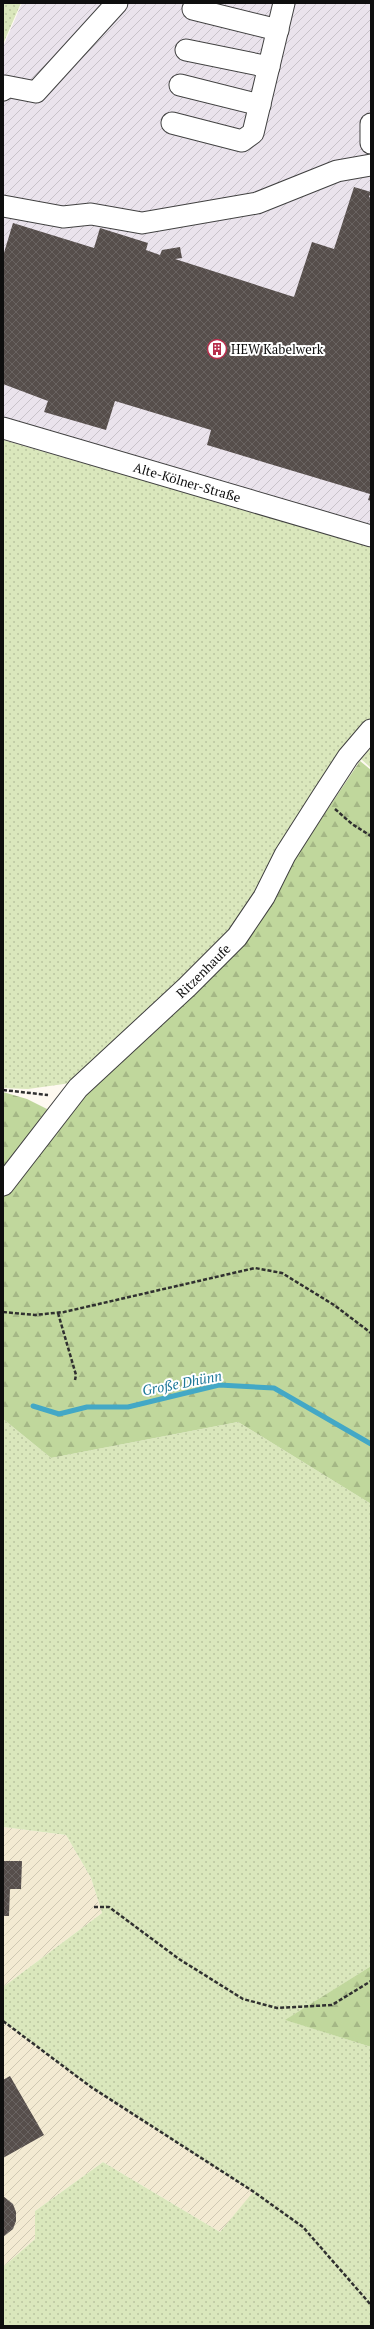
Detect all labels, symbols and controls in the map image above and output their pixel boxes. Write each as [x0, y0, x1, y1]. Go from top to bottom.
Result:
building icon: HEW Kabelwerk [206, 338, 228, 360]
place label: HEW Kabelwerk [231, 340, 324, 358]
street label: Alte-Kölner-Straße [131, 458, 243, 506]
street label: Ritzenhaufe [172, 940, 234, 1002]
water label: Große Dhünn [140, 1365, 223, 1400]

